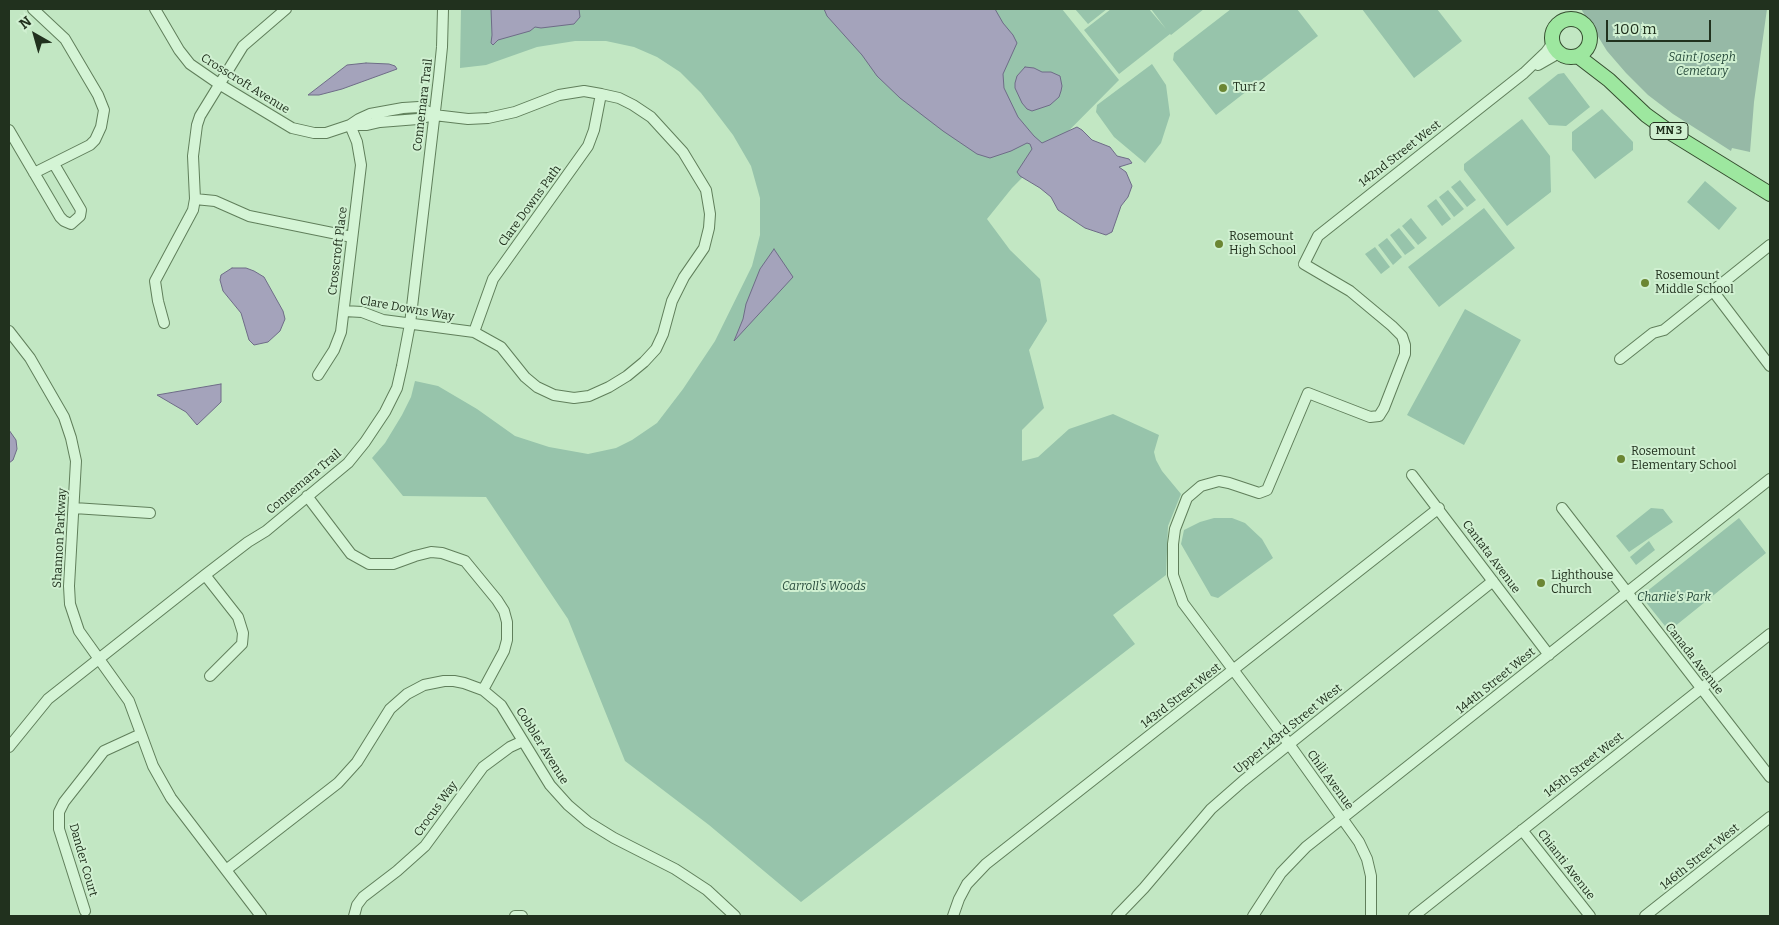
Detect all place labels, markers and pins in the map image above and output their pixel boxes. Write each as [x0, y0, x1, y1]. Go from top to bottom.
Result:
place label: Turf 2 [1233, 81, 1265, 95]
marker: Turf 2 [1217, 82, 1229, 94]
place label: Rosemount High School [1229, 230, 1296, 258]
marker: Rosemount High School [1213, 238, 1225, 250]
place label: Rosemount Middle School [1655, 269, 1734, 297]
marker: Rosemount Middle School [1639, 277, 1651, 289]
place label: Rosemount Elementary School [1631, 445, 1737, 473]
marker: Rosemount Elementary School [1615, 453, 1627, 465]
place label: Lighthouse Church [1551, 569, 1613, 597]
marker: Lighthouse Church [1535, 577, 1547, 589]

